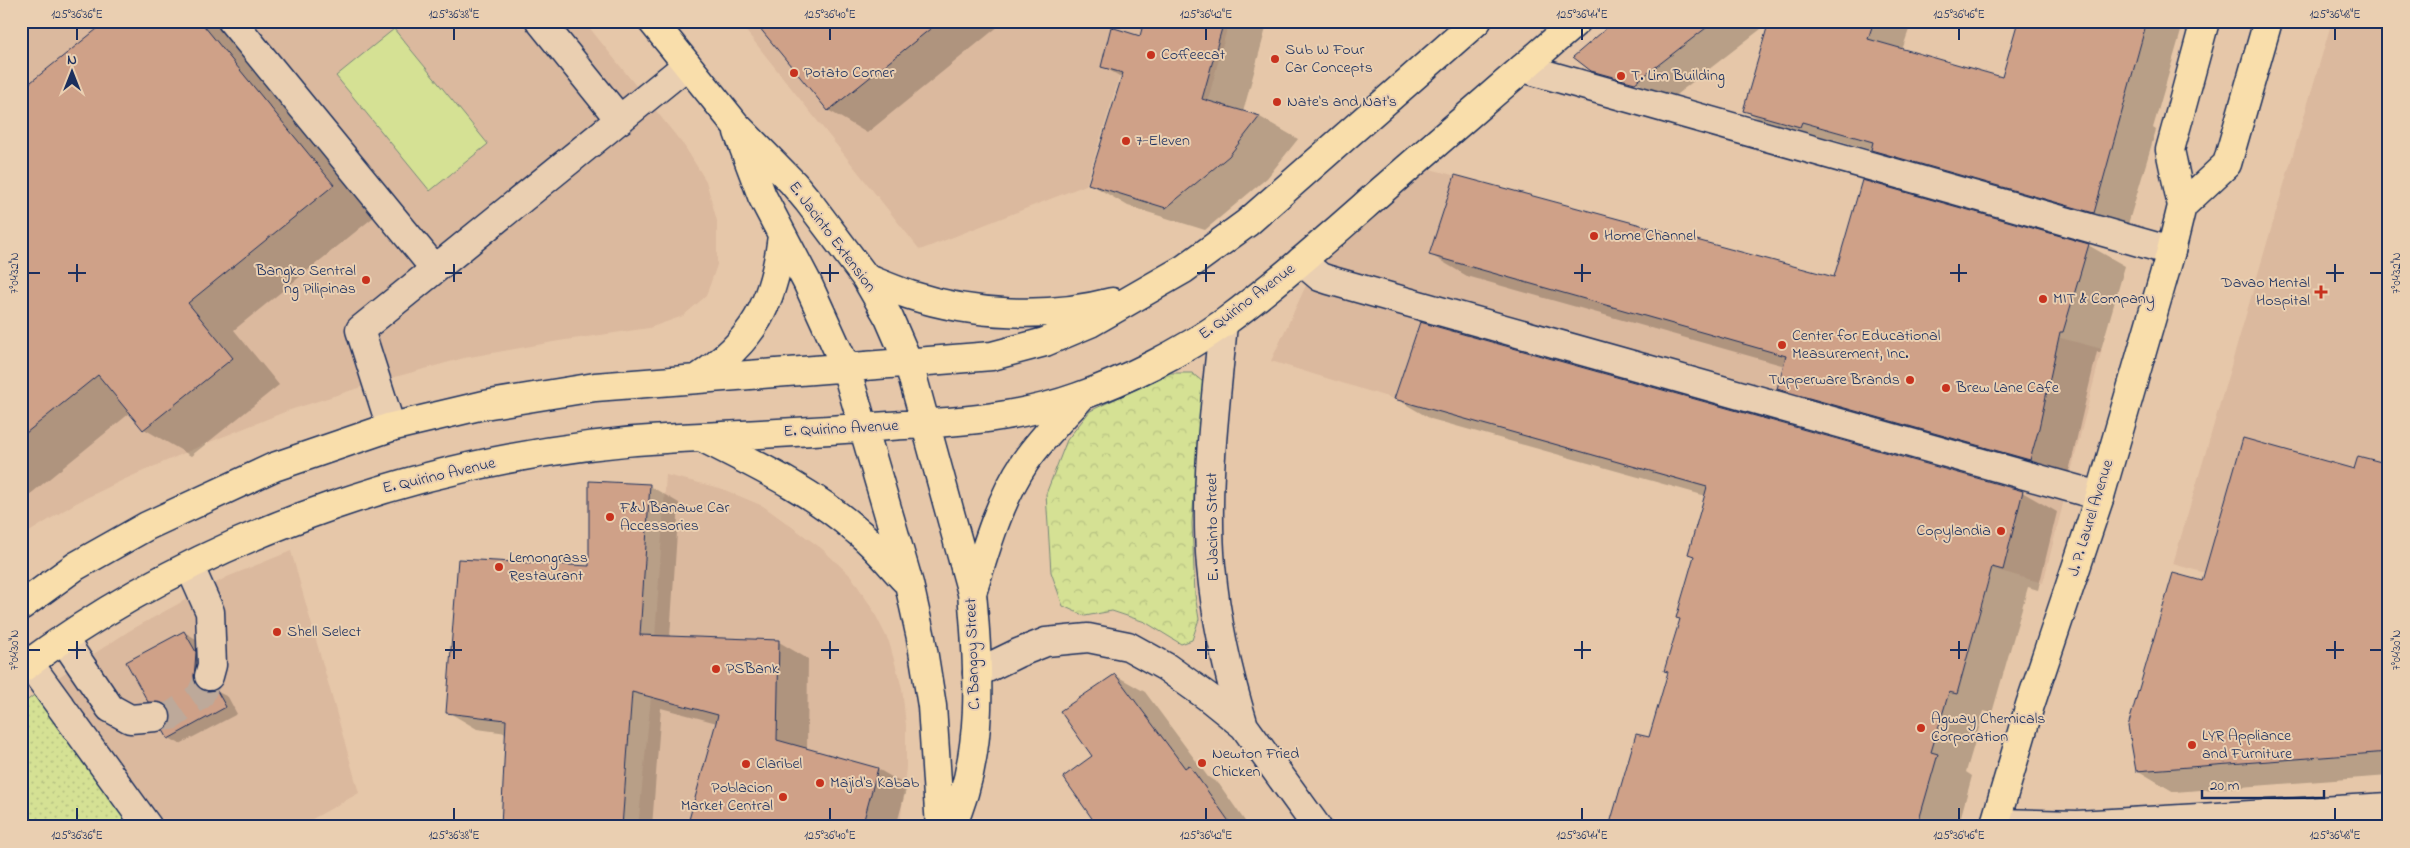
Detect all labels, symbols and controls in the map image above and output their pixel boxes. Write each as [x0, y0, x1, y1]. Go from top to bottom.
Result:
text: 125°36'36"E [51, 6, 103, 24]
text: 125°36'38"E [429, 6, 479, 24]
text: 125°36'40"E [804, 6, 856, 24]
text: 125°36'42"E [1180, 6, 1232, 24]
text: 125°36'44"E [1556, 6, 1608, 24]
text: 125°36'46"E [1933, 6, 1985, 24]
text: 125°36'48"E [2310, 6, 2360, 24]
place label: Sub W Four Car Concepts [1285, 38, 1373, 80]
place label: Coffeecat [1161, 43, 1226, 67]
north arrow [48, 48, 98, 98]
marker: Coffeecat [1145, 49, 1157, 61]
text: N [67, 50, 77, 71]
marker: Sub W Four Car Concepts [1269, 53, 1281, 65]
place label: Potato Corner [804, 61, 894, 85]
place label: T. Lim Building [1631, 64, 1725, 88]
marker: Potato Corner [788, 67, 800, 79]
marker: T. Lim Building [1615, 70, 1627, 82]
place label: Nate's and Nat's [1287, 90, 1397, 114]
marker: Nate's and Nat's [1271, 96, 1283, 108]
place label: 7-Eleven [1136, 129, 1190, 153]
marker: 7-Eleven [1120, 135, 1132, 147]
street label: E. Jacinto Extension [782, 176, 882, 298]
place label: Home Channel [1604, 224, 1696, 248]
marker: Home Channel [1588, 230, 1600, 242]
text: 7°04'32"N [6, 252, 24, 294]
text: 7°04'32"N [2388, 252, 2406, 294]
street label: E. Quirino Avenue [1194, 257, 1301, 346]
place label: Bangko Sentral ng Pilipinas [255, 259, 356, 301]
place label: Davao Mental Hospital [2220, 271, 2310, 313]
marker: Bangko Sentral ng Pilipinas [360, 274, 372, 286]
marker: Davao Mental Hospital [2314, 285, 2328, 299]
place label: MIT & Company [2053, 287, 2155, 311]
marker: MIT & Company [2037, 293, 2049, 305]
place label: Center for Educational Measurement, Inc. [1792, 324, 1941, 366]
marker: Center for Educational Measurement, Inc. [1776, 339, 1788, 351]
place label: Tupperware Brands [1768, 368, 1900, 392]
marker: Tupperware Brands [1904, 374, 1916, 386]
place label: Brew Lane Cafe [1955, 376, 2060, 400]
marker: Brew Lane Cafe [1940, 382, 1952, 394]
street label: E. Quirino Avenue [783, 414, 900, 444]
street label: E. Quirino Avenue [380, 451, 499, 501]
street label: J. P. Laurel Avenue [2062, 456, 2120, 579]
street label: E. Jacinto Street [1200, 472, 1226, 582]
place label: F&J Banawe Car Accessories [619, 496, 730, 538]
marker: F&J Banawe Car Accessories [604, 511, 616, 523]
place label: Copylandia [1917, 519, 1991, 543]
marker: Copylandia [1995, 525, 2007, 537]
place label: Lemongrass Restaurant [509, 546, 588, 588]
marker: Lemongrass Restaurant [493, 561, 505, 573]
street label: C. Bangoy Street [959, 597, 987, 710]
place label: Shell Select [287, 620, 362, 644]
marker: Shell Select [271, 626, 283, 638]
text: 7°04'30"N [6, 630, 24, 670]
text: 7°04'30"N [2388, 630, 2406, 670]
place label: PSBank [726, 657, 780, 681]
marker: PSBank [710, 663, 722, 675]
place label: Agway Chemicals Corporation [1931, 707, 2046, 749]
marker: Agway Chemicals Corporation [1915, 722, 1927, 734]
place label: LYR Appliance and Furniture [2202, 724, 2293, 766]
marker: LYR Appliance and Furniture [2186, 739, 2198, 751]
place label: Newton Fried Chicken [1212, 742, 1299, 784]
place label: Claribel [756, 752, 803, 776]
marker: Newton Fried Chicken [1196, 757, 1208, 769]
marker: Claribel [740, 758, 752, 770]
scale bar [2202, 768, 2325, 800]
place label: Majid's Kabab [830, 771, 920, 795]
text: 20 m [2210, 775, 2240, 797]
place label: Poblacion Market Central [681, 776, 773, 818]
marker: Majid's Kabab [814, 777, 826, 789]
marker: Poblacion Market Central [777, 791, 789, 803]
text: 125°36'36"E [51, 827, 103, 845]
text: 125°36'38"E [429, 827, 479, 845]
text: 125°36'40"E [804, 827, 856, 845]
text: 125°36'42"E [1180, 827, 1232, 845]
text: 125°36'44"E [1556, 827, 1608, 845]
text: 125°36'46"E [1933, 827, 1985, 845]
text: 125°36'48"E [2310, 827, 2360, 845]

